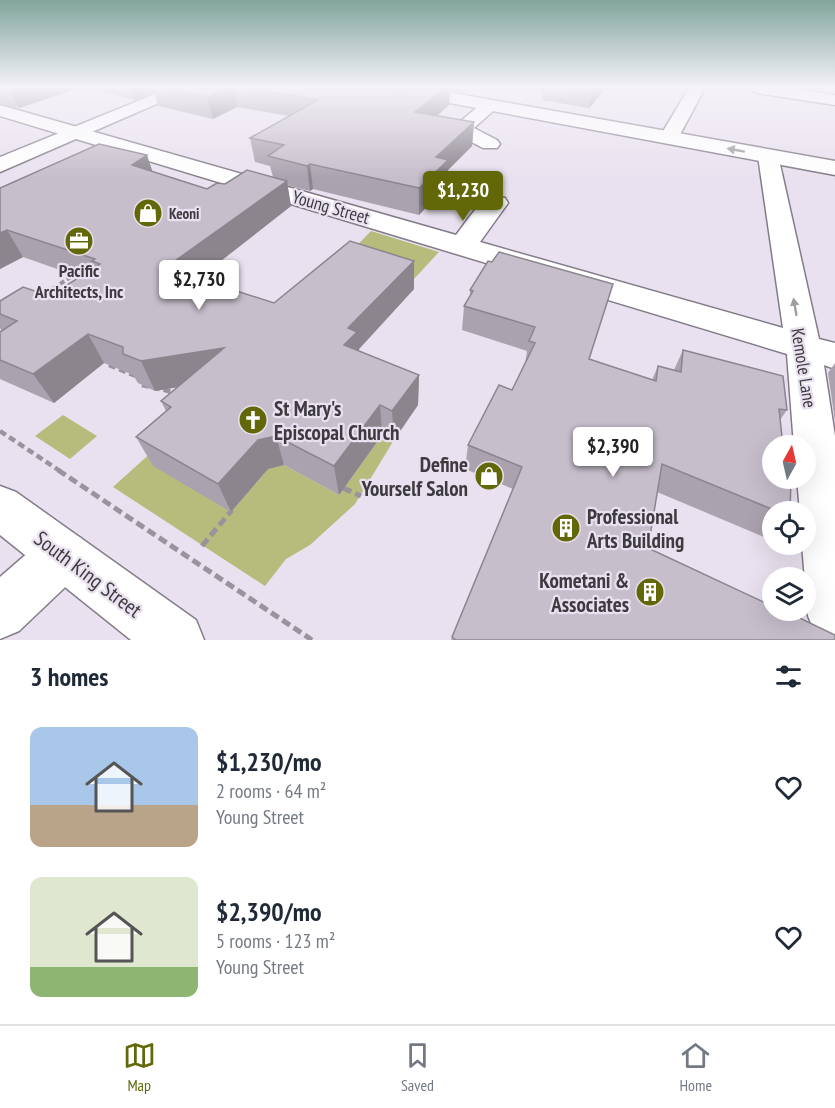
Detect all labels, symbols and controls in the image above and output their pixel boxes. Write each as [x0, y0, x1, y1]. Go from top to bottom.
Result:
one-way arrow [727, 145, 746, 154]
pin: $1,230 [414, 171, 512, 222]
text: $1,230 [437, 177, 489, 203]
street label: Young Street [290, 185, 372, 229]
shop icon: Keoni [132, 197, 164, 229]
place label: Keoni [169, 204, 199, 223]
office icon: Pacific Architects, Inc [63, 225, 95, 257]
place label: Pacific Architects, Inc [34, 259, 124, 303]
pin: $2,730 [150, 260, 248, 311]
text: $2,730 [173, 266, 225, 292]
one-way arrow [790, 297, 799, 316]
street label: Kemole Lane [786, 327, 822, 409]
place label: St Mary's Episcopal Church [274, 395, 399, 446]
church icon: St Mary's Episcopal Church [237, 404, 269, 436]
pin: $2,390 [564, 427, 662, 478]
text: $2,390 [587, 433, 639, 459]
north arrow [762, 435, 816, 489]
map controls [762, 435, 816, 621]
place label: Define Yourself Salon [361, 451, 468, 502]
shop icon: Define Yourself Salon [473, 460, 505, 492]
button: locate [762, 501, 816, 555]
place label: Professional Arts Building [586, 503, 684, 554]
building icon: Professional Arts Building [550, 512, 582, 544]
street label: South King Street [29, 525, 147, 623]
place label: Kometani & Associates [539, 567, 629, 618]
button: layers [762, 567, 816, 621]
building icon: Kometani & Associates [634, 576, 666, 608]
text: 3 homes [30, 660, 108, 693]
icon: filters [772, 660, 805, 693]
text: $1,230/mo [216, 745, 322, 778]
icon: home [78, 751, 150, 823]
icon: heart [772, 771, 805, 804]
text: 2 rooms · 64 m² [216, 778, 326, 804]
text: Young Street [216, 804, 304, 830]
text: $2,390/mo [216, 895, 322, 928]
icon: home [78, 901, 150, 973]
icon: heart [772, 921, 805, 954]
text: 5 rooms · 123 m² [216, 928, 335, 954]
text: Young Street [216, 954, 304, 980]
tab: Map [123, 1039, 156, 1095]
tab: Saved [401, 1039, 434, 1095]
tab: Home [679, 1039, 712, 1095]

